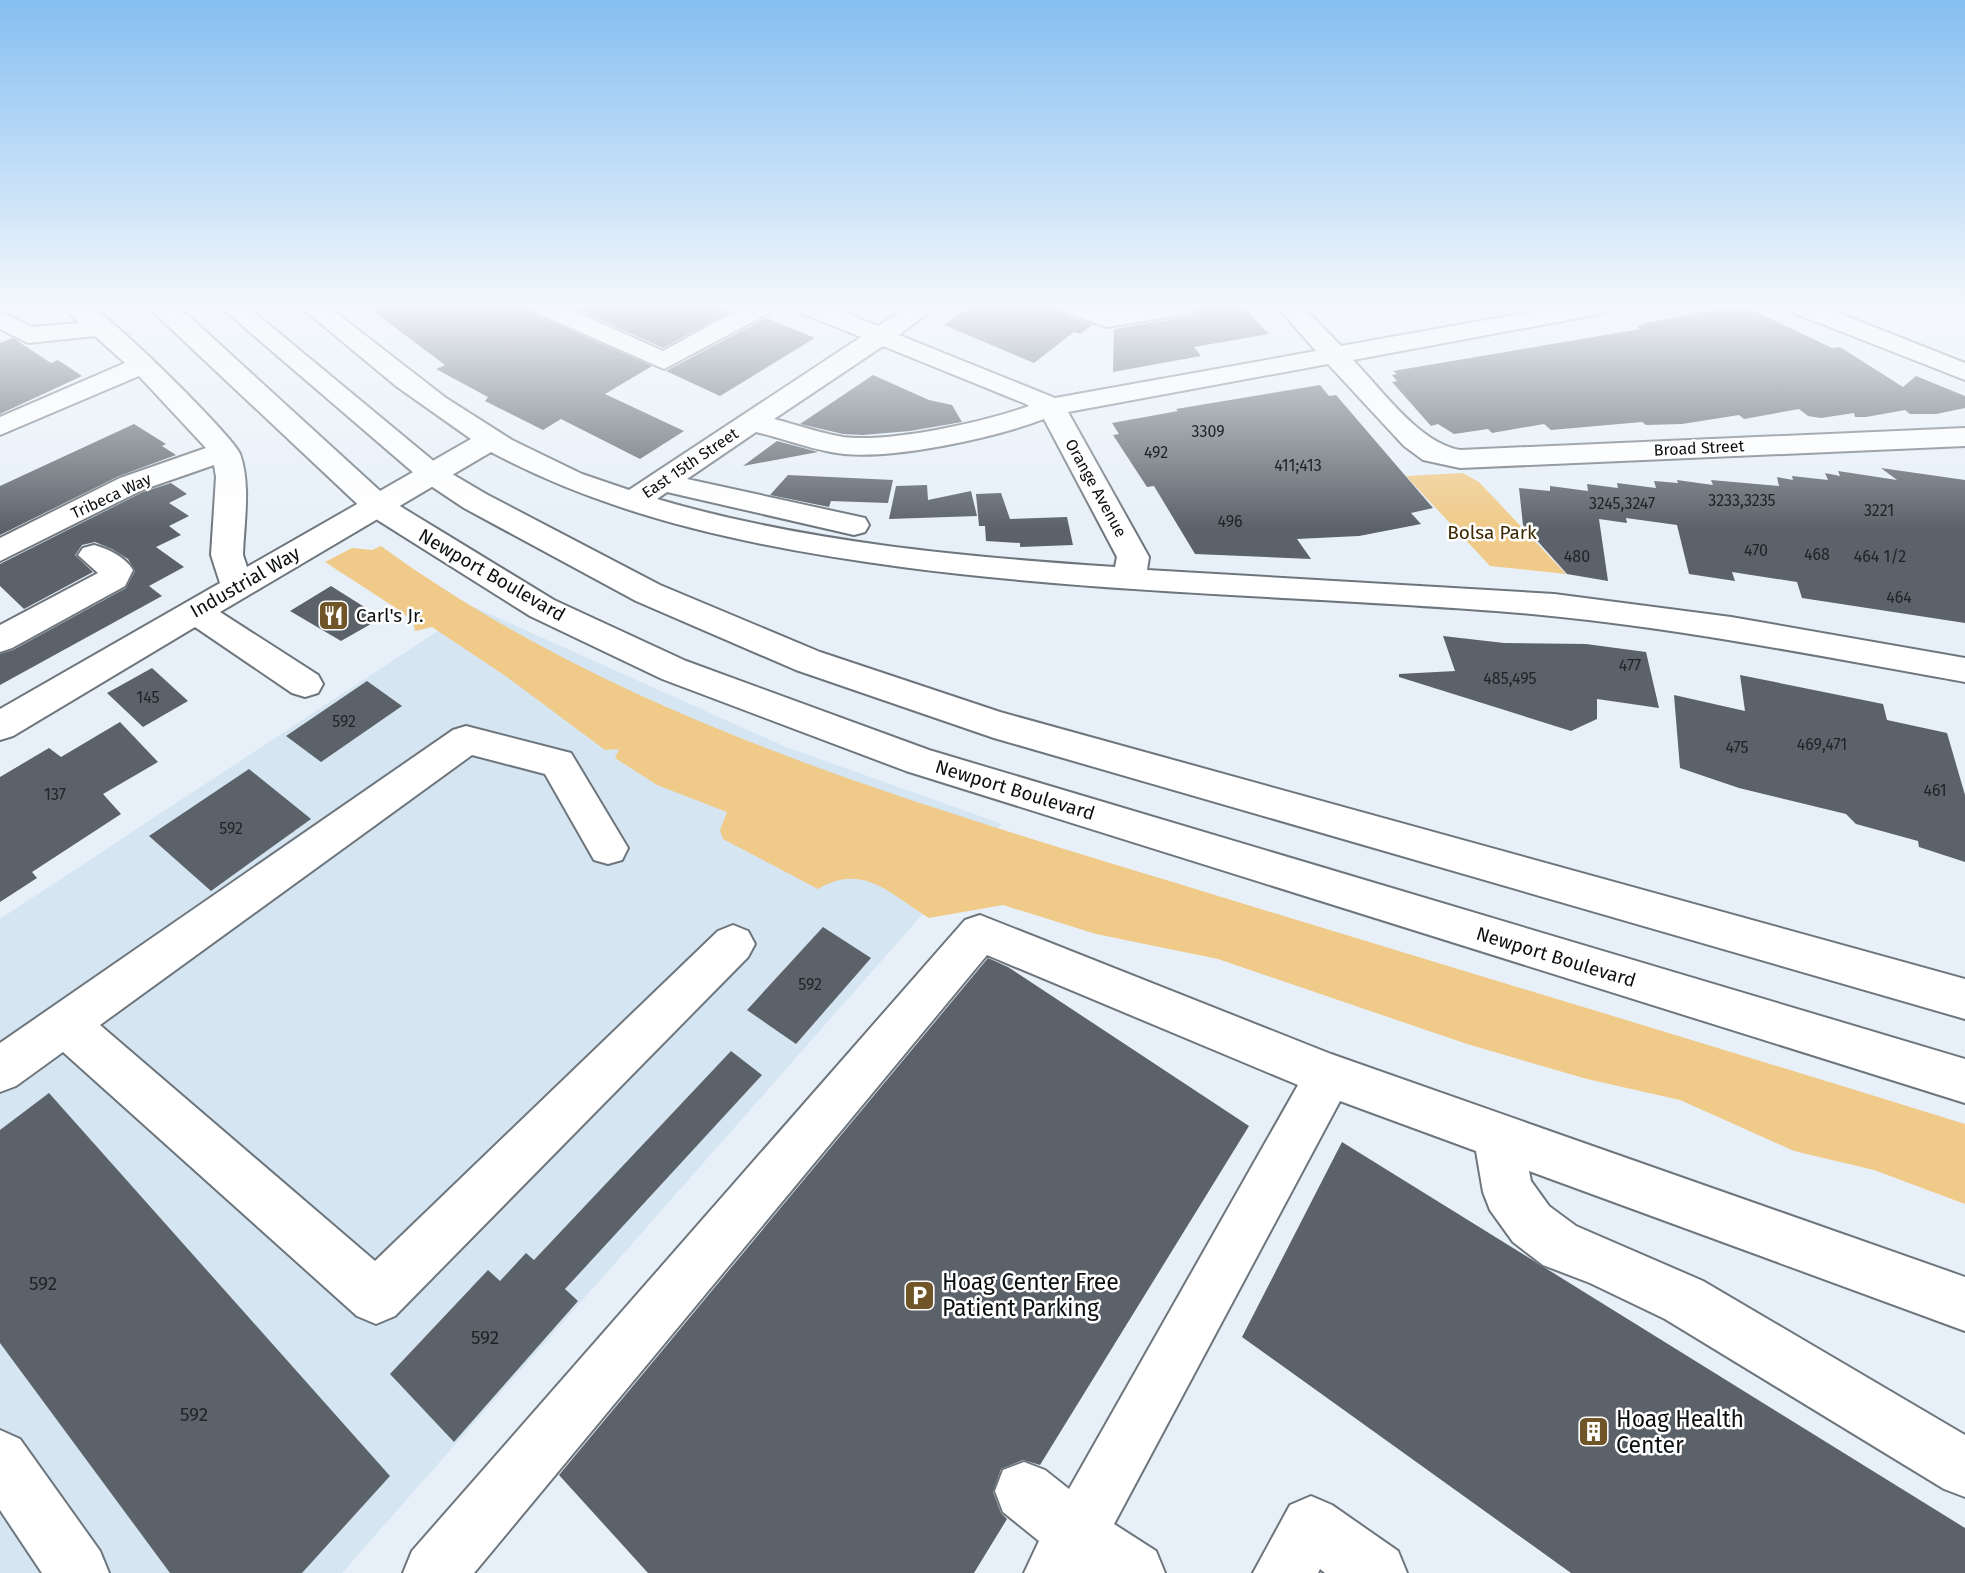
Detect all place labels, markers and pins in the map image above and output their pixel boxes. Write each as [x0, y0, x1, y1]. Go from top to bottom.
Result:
restaurant icon: Carl's Jr. [316, 598, 350, 632]
place label: Carl's Jr. [356, 604, 423, 627]
place label: Hoag Center Free Patient Parking [942, 1268, 1119, 1322]
parking icon: Hoag Center Free Patient Parking [902, 1278, 936, 1312]
place label: Hoag Health Center [1616, 1405, 1744, 1459]
building icon: Hoag Health Center [1576, 1415, 1610, 1449]

